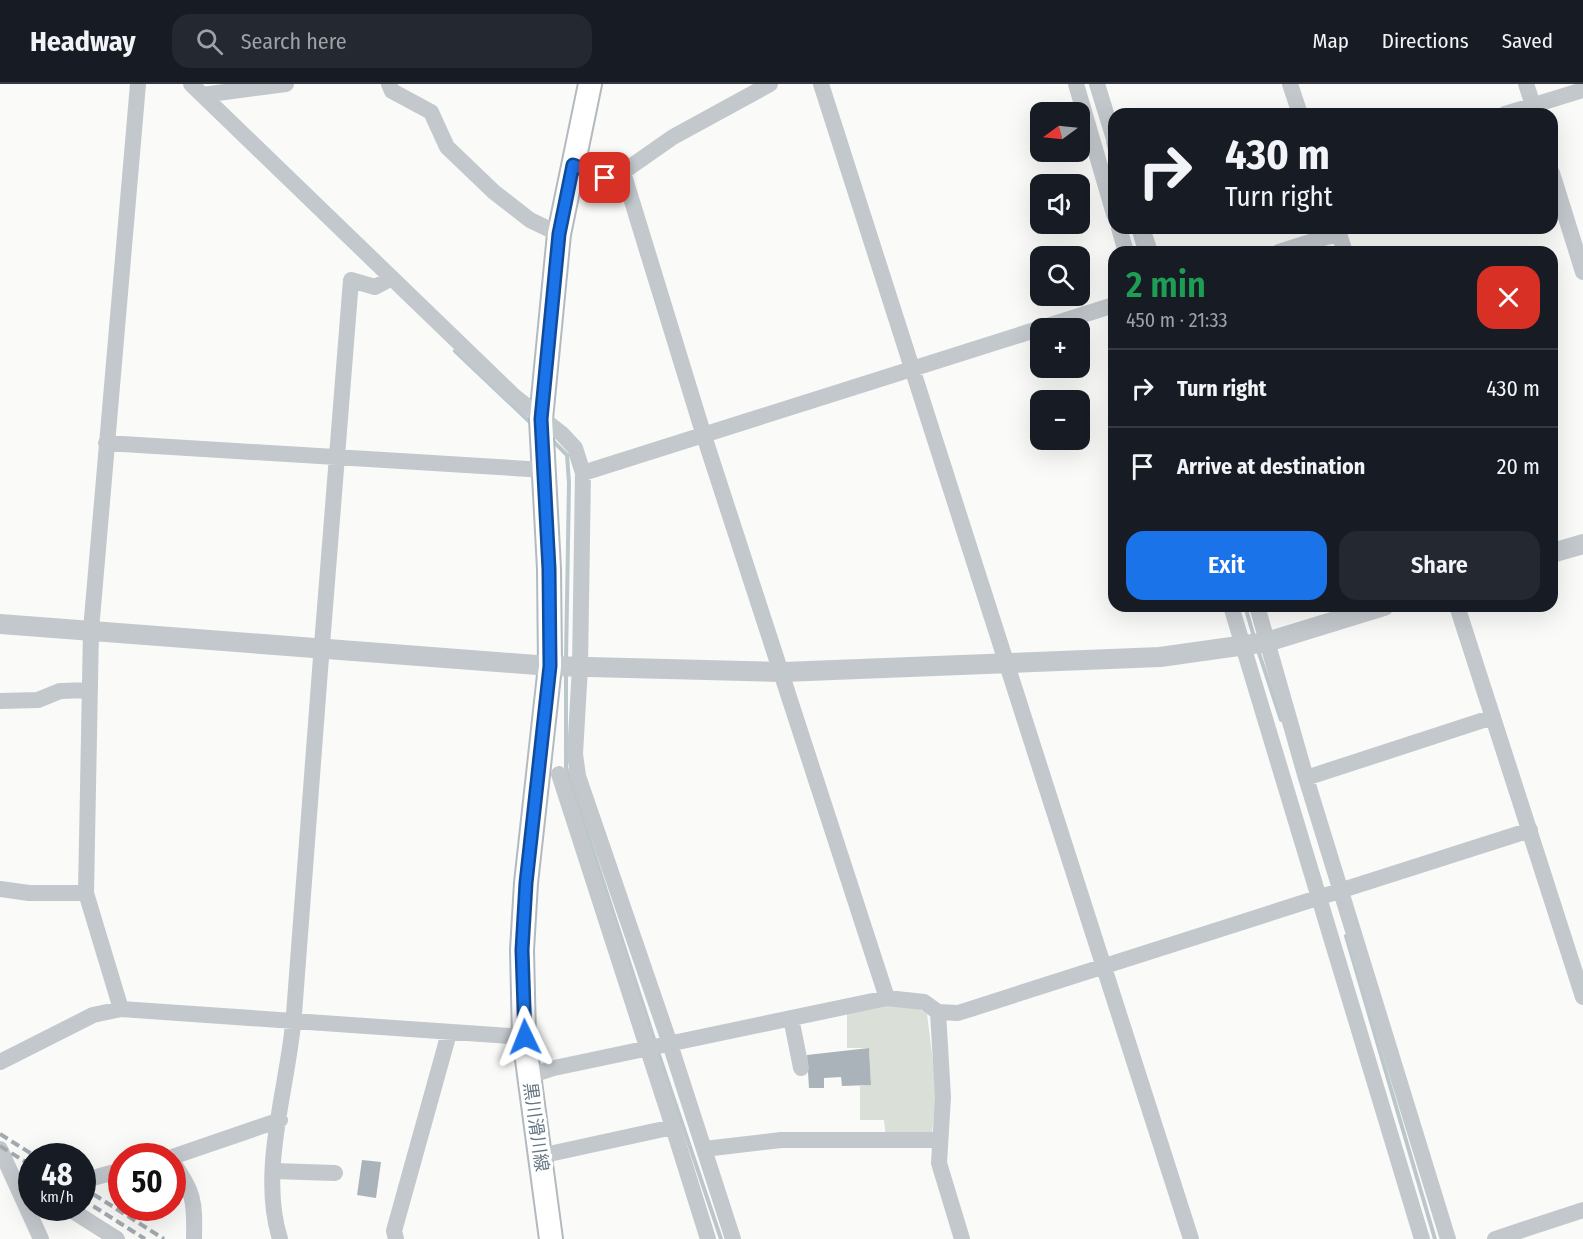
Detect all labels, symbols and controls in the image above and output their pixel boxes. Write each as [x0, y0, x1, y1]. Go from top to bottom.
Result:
search box [172, 14, 592, 68]
text: Headway [30, 25, 136, 58]
icon: search [193, 25, 226, 58]
text: Search here [241, 28, 347, 55]
text: Map [1312, 28, 1349, 54]
text: Directions [1382, 28, 1469, 54]
text: Saved [1502, 28, 1553, 54]
north arrow [1030, 102, 1090, 162]
map controls [1030, 102, 1090, 450]
text: 430 m [1225, 130, 1330, 180]
icon: right [1126, 132, 1204, 210]
pin [579, 152, 630, 203]
icon: arrive [588, 161, 621, 194]
button: sound [1030, 174, 1090, 234]
text: Turn right [1225, 181, 1333, 213]
button: search [1030, 246, 1090, 306]
text: 2 min [1126, 263, 1206, 307]
button: close [1477, 266, 1540, 329]
text: 450 m · 21:33 [1126, 308, 1227, 332]
button: + [1030, 318, 1090, 378]
icon: right [1126, 372, 1159, 405]
text: Turn right [1177, 375, 1266, 402]
text: 430 m [1486, 375, 1540, 402]
button: − [1030, 390, 1090, 450]
icon: arrive [1126, 450, 1159, 483]
text: Arrive at destination [1177, 453, 1365, 480]
text: 20 m [1497, 453, 1540, 480]
button: Exit [1126, 531, 1327, 600]
button: Share [1339, 531, 1540, 600]
position arrow [493, 1005, 557, 1069]
street label: 黒川滑川線 [519, 1081, 553, 1173]
speed limit sign: 50 [108, 1143, 186, 1221]
text: 48 [41, 1157, 73, 1193]
text: km/h [40, 1188, 74, 1206]

